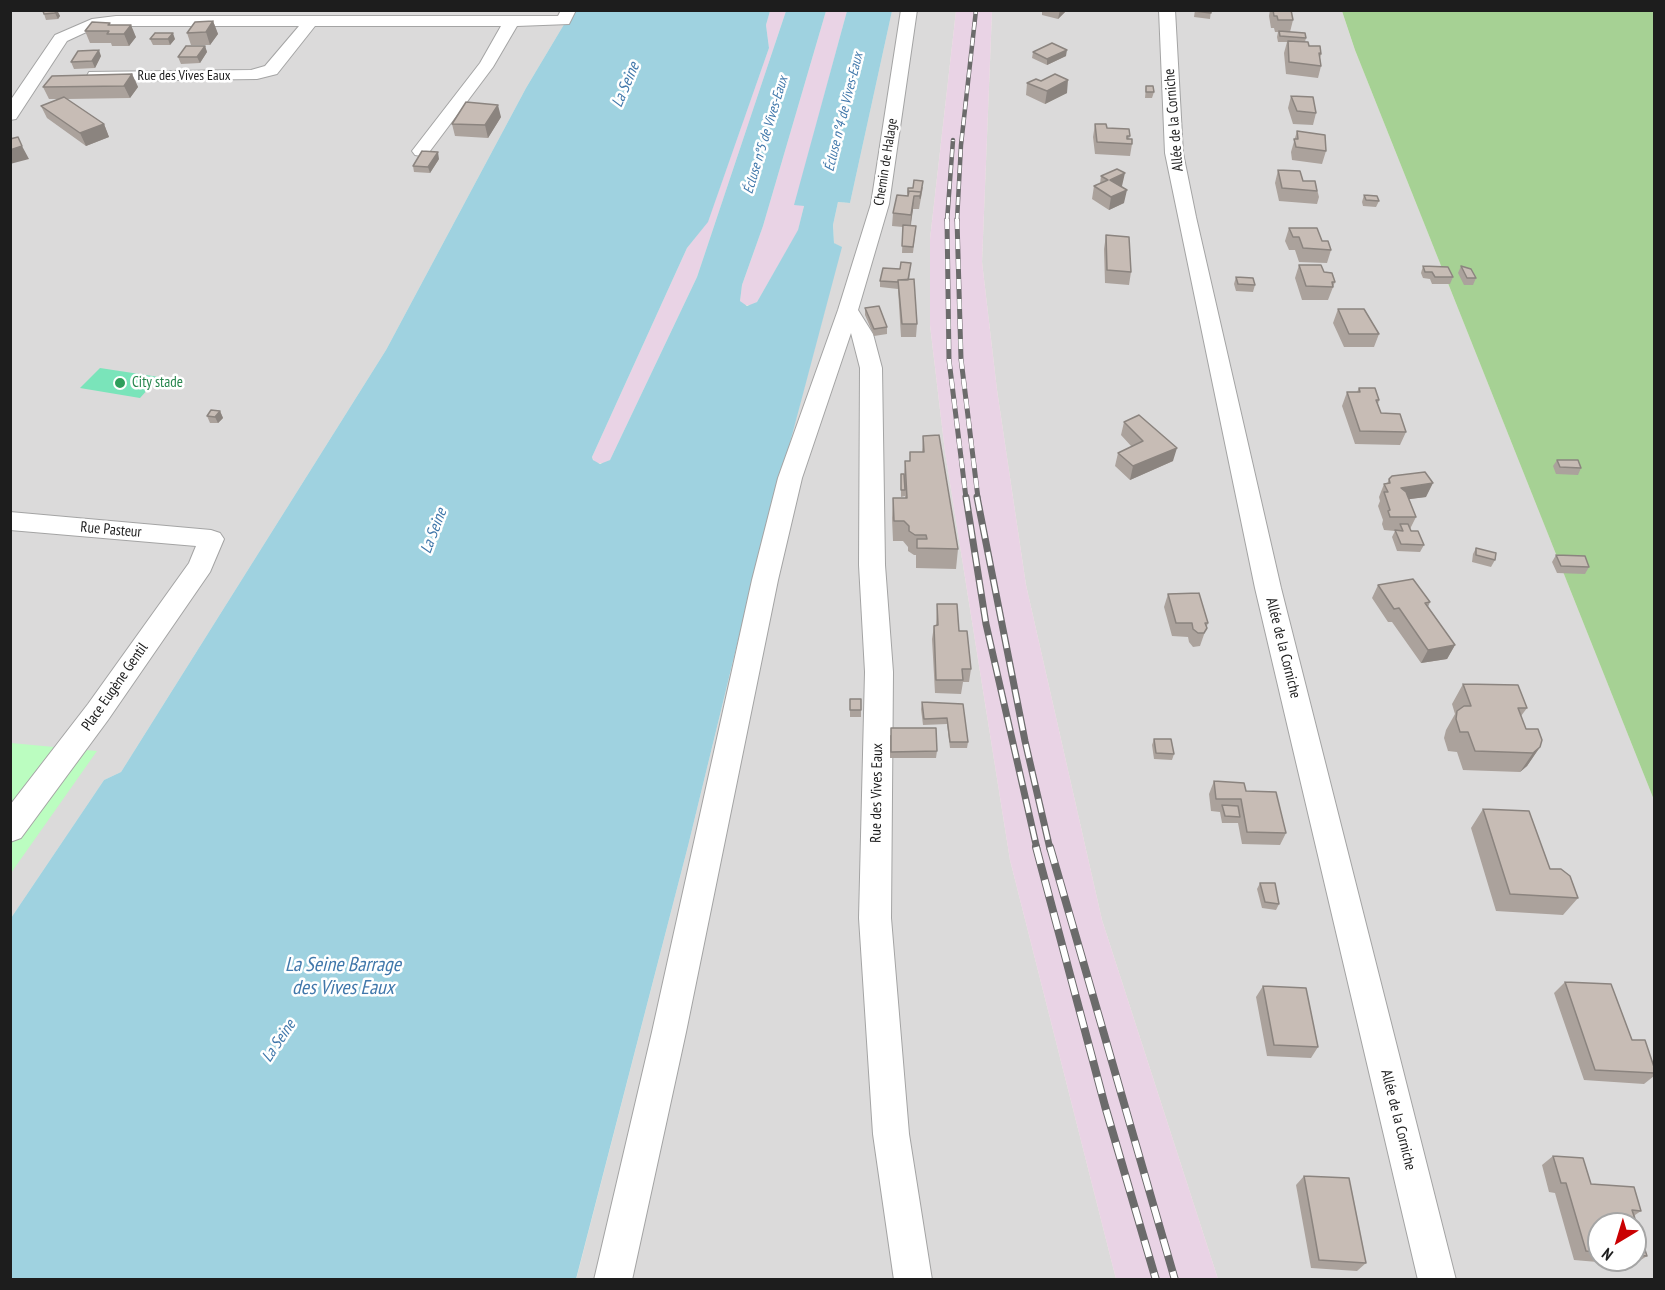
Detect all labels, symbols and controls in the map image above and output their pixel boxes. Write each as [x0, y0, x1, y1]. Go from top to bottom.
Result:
water label: Écluse n°4 de Vives-Eaux [821, 51, 867, 173]
water label: La Seine [608, 60, 644, 110]
street label: Rue des Vives Eaux [138, 68, 230, 84]
street label: Allée de la Corniche [1161, 68, 1187, 172]
water label: Écluse n°5 de Vives-Eaux [740, 74, 792, 196]
street label: Chemin de Halage [871, 117, 901, 207]
place label: City stade [132, 374, 183, 392]
marker: City stade [113, 376, 127, 390]
water label: La Seine [417, 506, 451, 556]
street label: Rue Pasteur [80, 518, 142, 542]
street label: Allée de la Corniche [1262, 596, 1304, 700]
street label: Place Eugène Gentil [78, 640, 152, 734]
street label: Rue des Vives Eaux [867, 743, 887, 843]
water label: La Seine Barrage des Vives Eaux [285, 953, 401, 1000]
water label: La Seine [258, 1016, 300, 1066]
street label: Allée de la Corniche [1377, 1068, 1419, 1172]
north arrow [1587, 1212, 1647, 1272]
text: N [1598, 1244, 1617, 1265]

